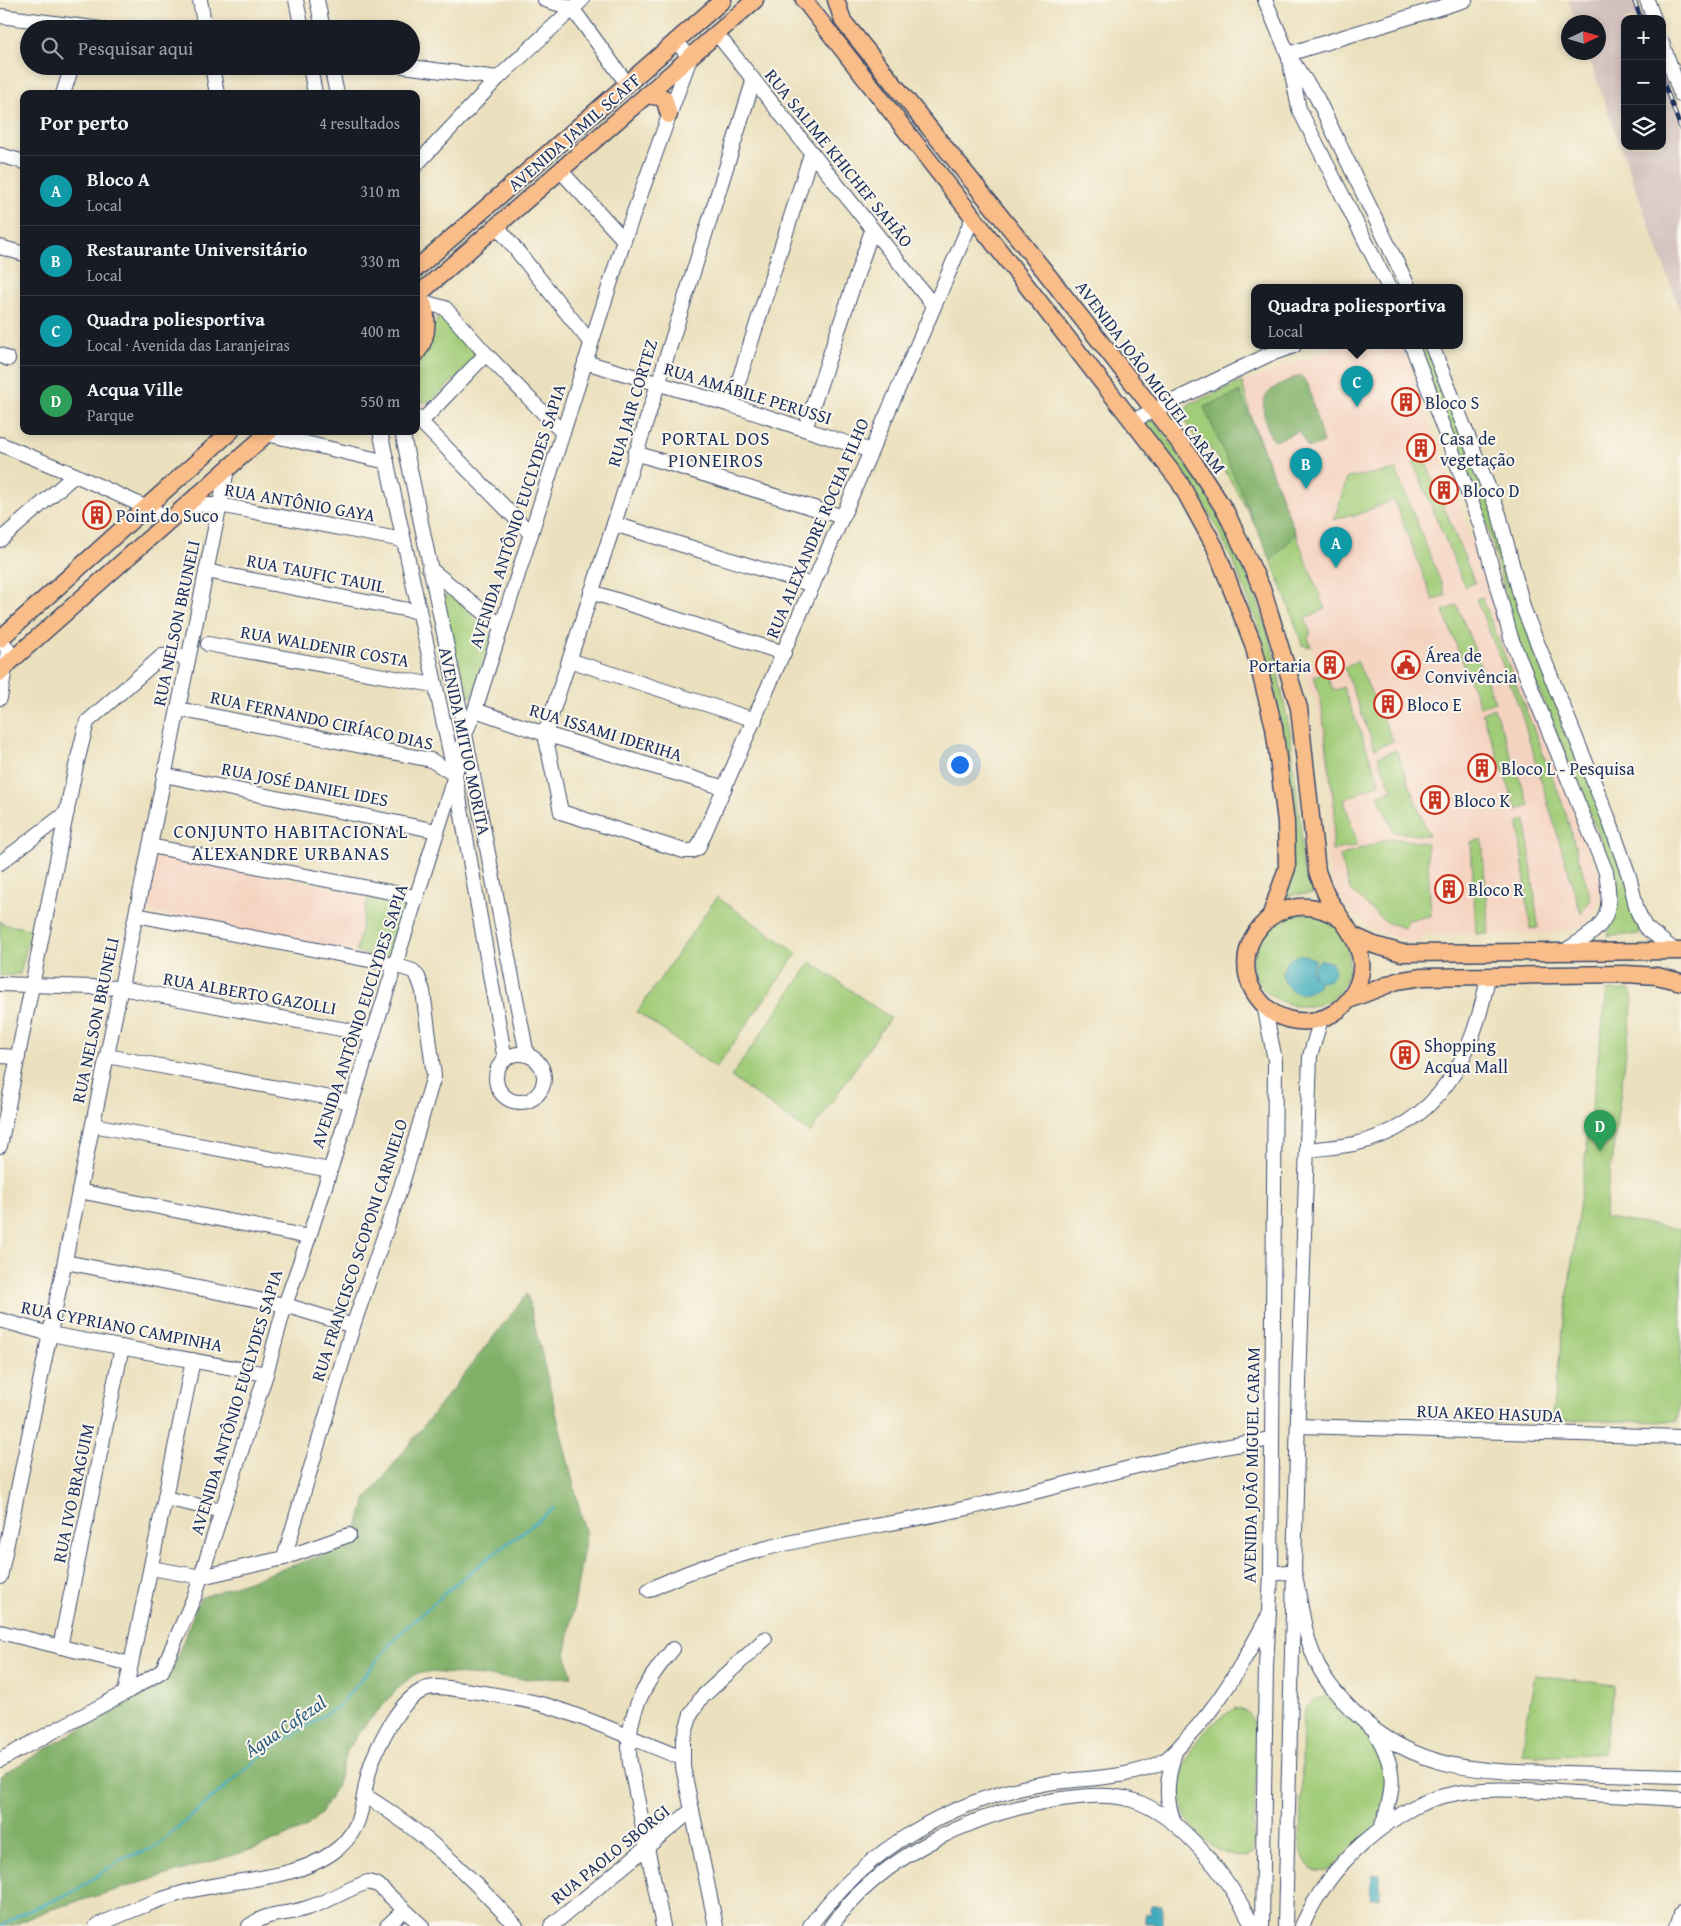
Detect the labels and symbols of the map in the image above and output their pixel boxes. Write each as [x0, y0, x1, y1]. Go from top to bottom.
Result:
north arrow [1561, 15, 1606, 60]
street label: RUA SALIME KHICHEF SAHÃO [758, 63, 920, 253]
street label: AVENIDA JAMIL SCAFF [501, 66, 647, 198]
street label: AVENIDA JOÃO MIGUEL CARAM [1069, 275, 1233, 480]
street label: RUA JAIR CORTEZ [600, 336, 664, 470]
street label: RUA AMÁBILE PERUSSI [661, 355, 835, 431]
pin: C [1341, 366, 1373, 407]
street label: AVENIDA ANTÔNIO EUCLYDES SAPIA [461, 380, 573, 652]
building icon: Bloco S [1391, 387, 1421, 417]
place label: Bloco S [1425, 389, 1480, 416]
street label: RUA ALEXANDRE ROCHA FILHO [758, 414, 876, 642]
district label: PORTAL DOS PIONEIROS [661, 424, 771, 474]
place label: Casa de vegetação [1440, 425, 1515, 473]
building icon: Casa de vegetação [1406, 433, 1436, 463]
pin: B [1290, 448, 1322, 489]
street label: RUA ANTÔNIO GAYA [223, 475, 377, 529]
building icon: Bloco D [1429, 475, 1459, 505]
place label: Bloco D [1463, 477, 1520, 504]
building icon: Point do Suco [82, 500, 112, 530]
place label: Point do Suco [116, 502, 219, 529]
pin: A [1320, 527, 1352, 568]
street label: RUA NELSON BRUNELI [145, 538, 207, 708]
street label: RUA TAUFIC TAUIL [244, 546, 388, 600]
street label: RUA WALDENIR COSTA [238, 618, 412, 674]
place label: Área de Convivência [1425, 642, 1518, 690]
street label: AVENIDA MITUO MORITA [432, 644, 498, 838]
building icon: Portaria [1315, 650, 1345, 680]
public building icon: Área de Convivência [1391, 650, 1421, 680]
place label: Portaria [1249, 652, 1311, 679]
street label: RUA FERNANDO CIRÍACO DIAS [208, 683, 436, 757]
building icon: Bloco E [1373, 689, 1403, 719]
place label: Bloco E [1407, 691, 1462, 718]
street label: RUA ISSAMI IDERIHA [526, 696, 686, 768]
your location [947, 752, 973, 778]
building icon: Bloco L - Pesquisa [1467, 753, 1497, 783]
street label: RUA JOSÉ DANIEL IDES [219, 755, 391, 813]
place label: Bloco L - Pesquisa [1501, 755, 1635, 782]
building icon: Bloco K [1420, 785, 1450, 815]
place label: Bloco K [1454, 787, 1511, 814]
district label: CONJUNTO HABITACIONAL ALEXANDRE URBANAS [173, 817, 409, 867]
building icon: Bloco R [1434, 874, 1464, 904]
place label: Bloco R [1468, 876, 1525, 903]
street label: AVENIDA ANTÔNIO EUCLYDES SAPIA [303, 880, 415, 1152]
street label: RUA NELSON BRUNELI [64, 935, 126, 1105]
street label: RUA ALBERTO GAZOLLI [161, 964, 339, 1022]
place label: Shopping Acqua Mall [1424, 1032, 1508, 1080]
building icon: Shopping Acqua Mall [1390, 1040, 1420, 1070]
pin: D [1584, 1110, 1616, 1151]
street label: RUA FRANCISCO SCOPONI CARNIELO [304, 1115, 414, 1385]
street label: AVENIDA ANTÔNIO EUCLYDES SAPIA [183, 1266, 289, 1538]
street label: RUA CYPRIANO CAMPINHA [19, 1293, 225, 1359]
street label: AVENIDA JOÃO MIGUEL CARAM [1235, 1346, 1267, 1583]
street label: RUA AKEO HASUDA [1416, 1397, 1564, 1429]
street label: RUA IVO BRAGUIM [45, 1421, 101, 1565]
water label: Água Cafezal [238, 1688, 332, 1764]
street label: RUA PAOLO SBORGI [545, 1797, 675, 1911]

